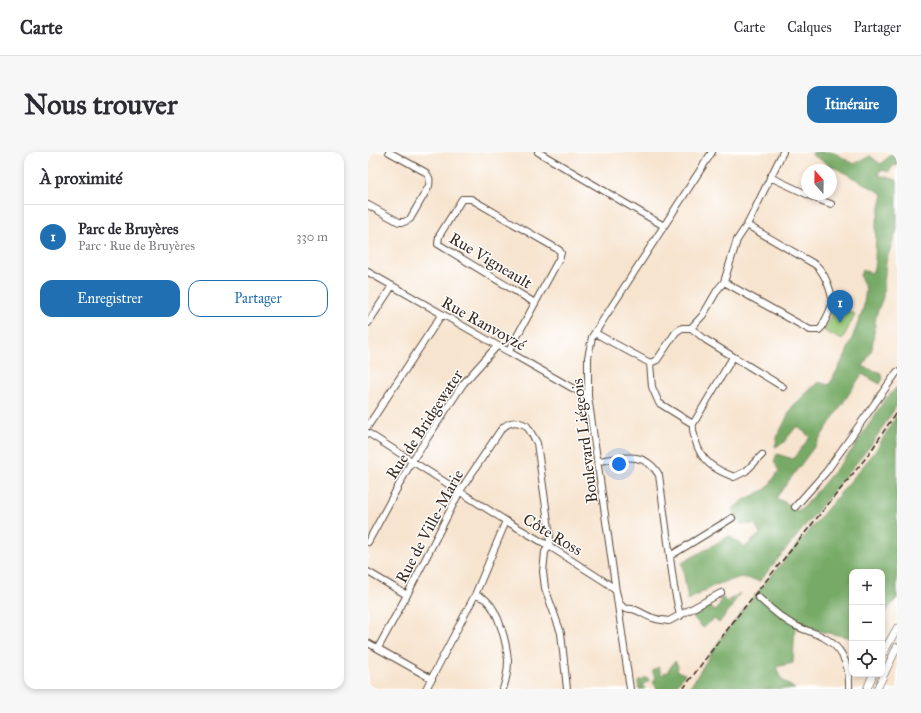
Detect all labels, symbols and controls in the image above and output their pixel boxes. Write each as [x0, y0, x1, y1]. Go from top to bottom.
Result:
text: Carte [20, 16, 63, 39]
text: Carte [734, 19, 765, 36]
text: Calques [787, 19, 832, 36]
text: Partager [854, 19, 901, 36]
button: Itinéraire [807, 86, 897, 123]
text: Nous trouver [24, 87, 177, 122]
north arrow [801, 164, 837, 200]
text: À proximité [40, 168, 123, 189]
text: Parc de Bruyères [78, 220, 179, 238]
street label: Rue Vigneault [445, 228, 536, 294]
text: 1 [50, 229, 56, 245]
text: 330 m [296, 229, 328, 245]
text: Parc · Rue de Bruyères [78, 238, 195, 254]
button: Enregistrer [40, 280, 180, 317]
button: Partager [188, 280, 328, 317]
pin: 1 [827, 290, 853, 323]
street label: Rue Ranvoyzé [438, 293, 529, 355]
street label: Rue de Bridgewater [382, 366, 468, 483]
street label: Boulevard Liégeois [567, 377, 603, 504]
your location [609, 454, 629, 474]
street label: Rue de Ville-Marie [392, 466, 467, 586]
street label: Côte Ross [520, 509, 586, 560]
map controls [849, 569, 885, 677]
button: + [849, 569, 885, 605]
button: − [849, 605, 885, 641]
button: locate [849, 641, 885, 677]

